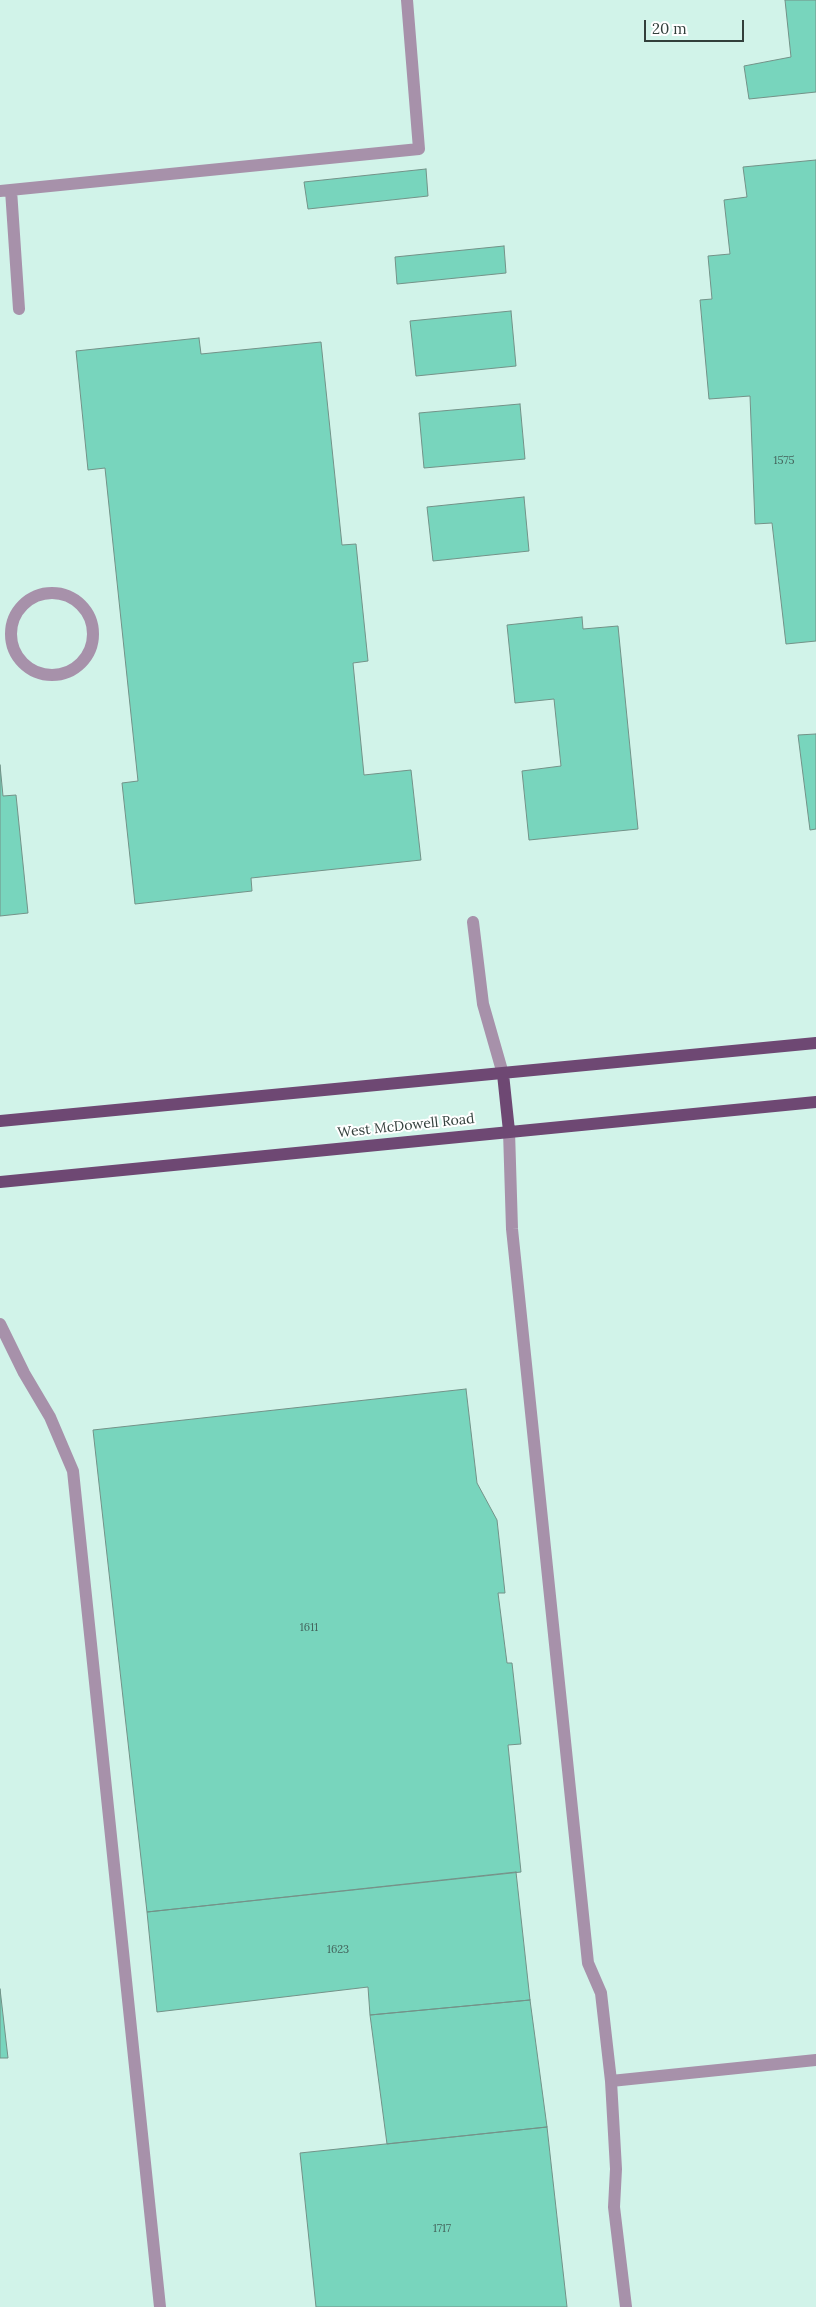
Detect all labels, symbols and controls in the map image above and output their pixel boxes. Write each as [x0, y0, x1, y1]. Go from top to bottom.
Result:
scale bar [646, 10, 746, 42]
text: 20 m [652, 19, 687, 38]
house number: 1575 [773, 454, 795, 468]
street label: West McDowell Road [337, 1110, 475, 1142]
house number: 1611 [300, 1621, 318, 1635]
house number: 1623 [327, 1943, 349, 1957]
house number: 1717 [433, 2222, 451, 2236]

